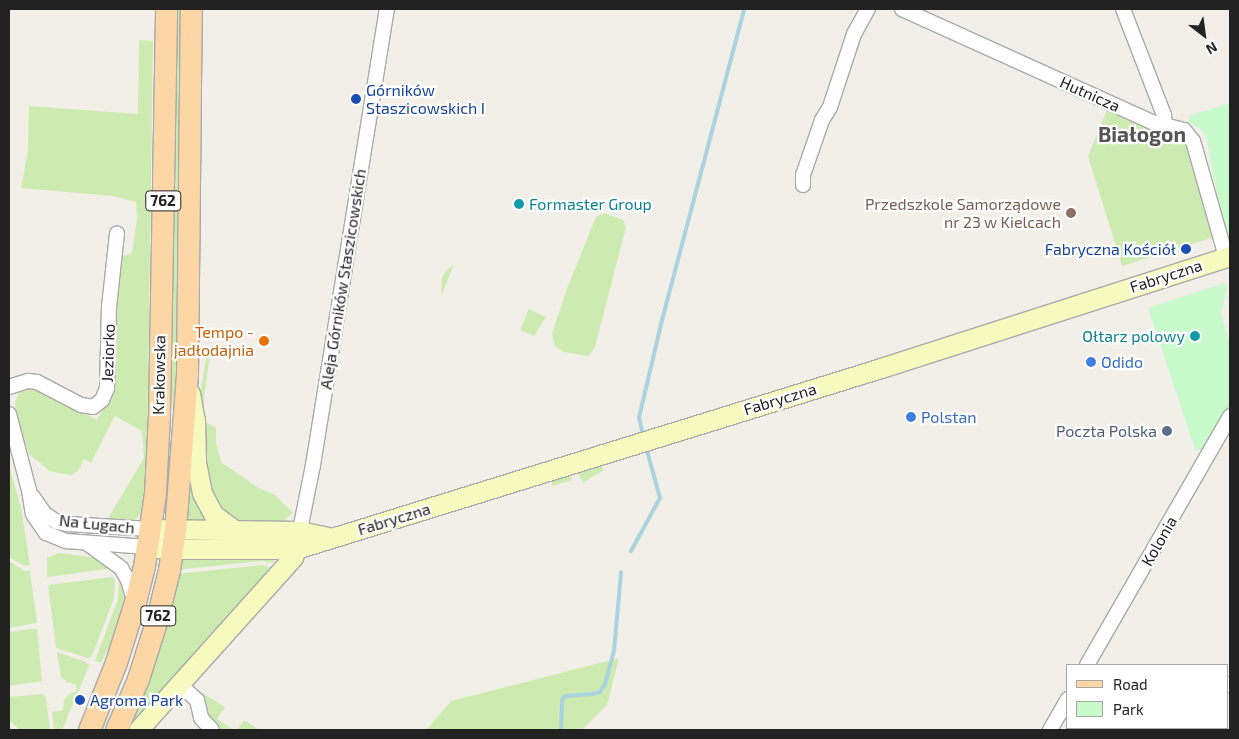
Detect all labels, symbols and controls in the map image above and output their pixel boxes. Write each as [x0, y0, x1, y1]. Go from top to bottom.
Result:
north arrow [1179, 10, 1229, 60]
text: N [1203, 39, 1220, 58]
street label: Hutnicza [1057, 72, 1123, 116]
place label: Górników Staszicowskich I [366, 80, 485, 118]
marker: Górników Staszicowskich I [350, 93, 362, 105]
district label: Białogon [1098, 121, 1186, 147]
street label: Aleja Górników Staszicowskich [316, 167, 370, 391]
road number: 762 [144, 188, 182, 214]
place label: Formaster Group [529, 194, 652, 214]
place label: Przedszkole Samorządowe nr 23 w Kielcach [865, 194, 1061, 232]
marker: Formaster Group [513, 198, 525, 210]
marker: Przedszkole Samorządowe nr 23 w Kielcach [1065, 207, 1077, 219]
place label: Fabryczna Kościół [1045, 239, 1176, 259]
marker: Fabryczna Kościół [1180, 243, 1192, 255]
street label: Fabryczna [1127, 255, 1205, 297]
place label: Tempo - jadłodajnia [174, 322, 254, 360]
street label: Jeziorko [97, 323, 119, 383]
place label: Ołtarz polowy [1082, 326, 1185, 346]
marker: Ołtarz polowy [1189, 330, 1201, 342]
street label: Krakowska [149, 335, 169, 415]
marker: Tempo - jadłodajnia [258, 335, 270, 347]
place label: Odido [1101, 352, 1143, 372]
marker: Odido [1085, 356, 1097, 368]
street label: Fabryczna [741, 379, 819, 419]
place label: Polstan [921, 407, 976, 427]
marker: Polstan [905, 411, 917, 423]
place label: Poczta Polska [1056, 421, 1157, 441]
marker: Poczta Polska [1161, 425, 1173, 437]
street label: Fabryczna [355, 499, 433, 539]
street label: Na Ługach [58, 510, 136, 538]
street label: Kolonia [1137, 513, 1181, 569]
road number: 762 [139, 604, 177, 628]
legend [1066, 664, 1229, 729]
text: Road [1113, 675, 1148, 693]
place label: Agroma Park [90, 690, 183, 710]
marker: Agroma Park [74, 694, 86, 706]
text: Park [1113, 700, 1144, 718]

